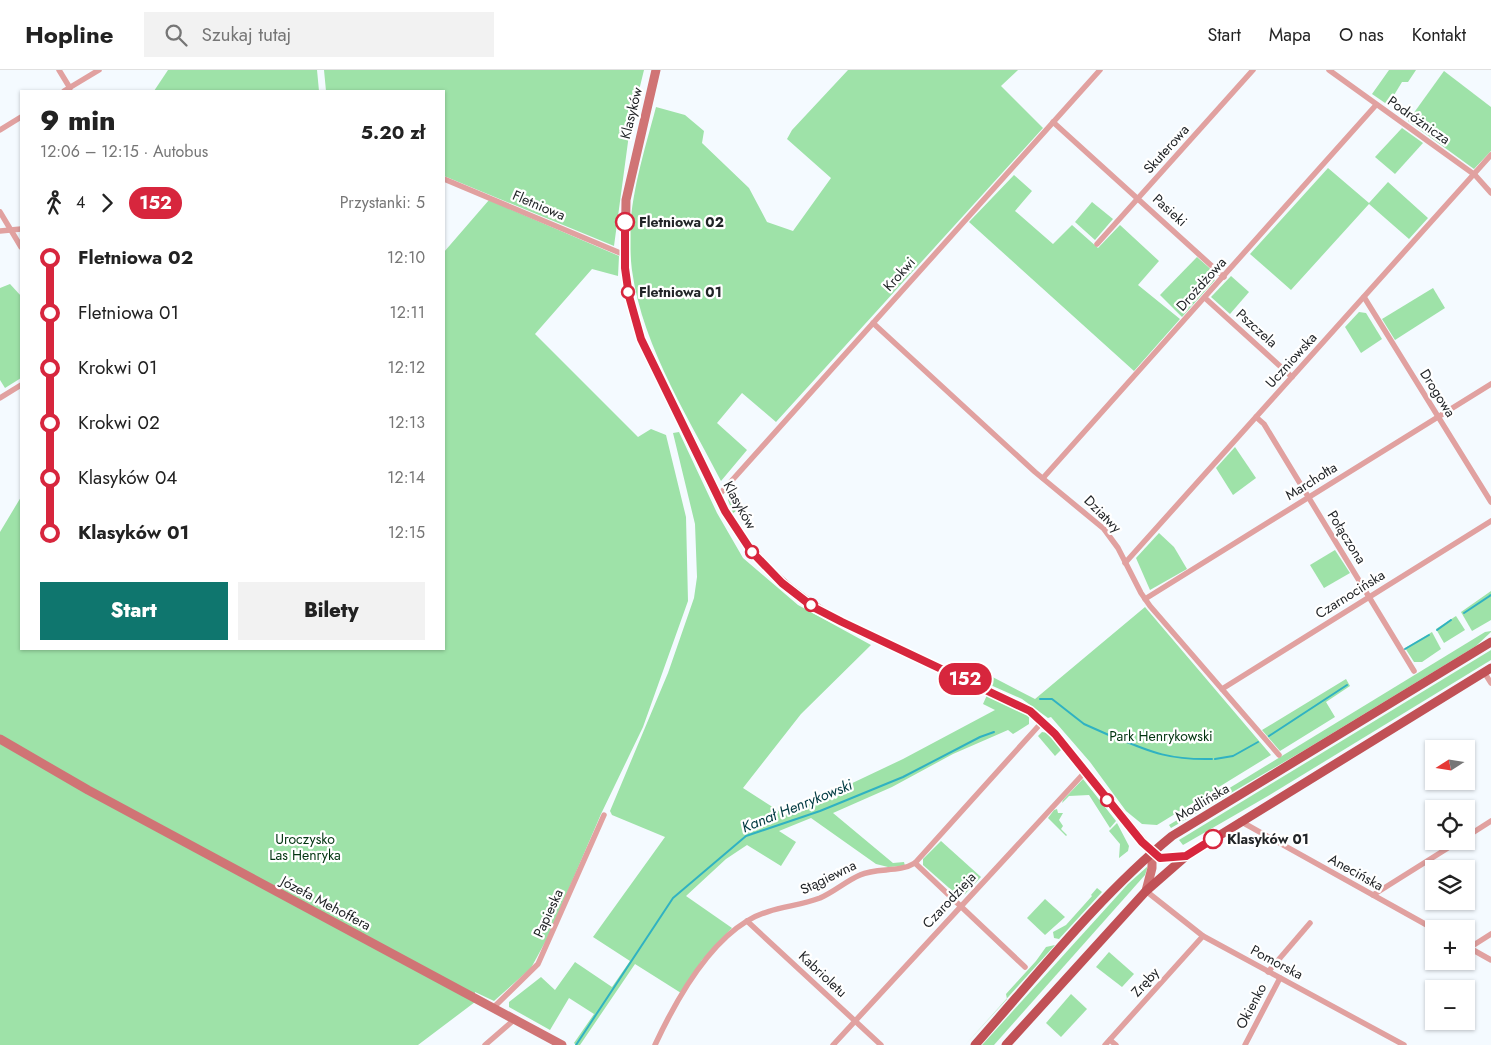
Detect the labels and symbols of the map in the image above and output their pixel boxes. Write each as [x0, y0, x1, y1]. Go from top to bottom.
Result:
street label: Klasyków [615, 85, 647, 141]
street label: Podróżnicza [1384, 91, 1454, 149]
street label: Skuterowa [1139, 120, 1193, 178]
street label: Fletniowa [510, 185, 568, 225]
street label: Pasieki [1148, 189, 1192, 231]
marker: Fletniowa 02 [615, 212, 635, 232]
place label: Fletniowa 02 [639, 212, 724, 232]
street label: Krokwi [878, 253, 920, 295]
street label: Drożdżowa [1171, 253, 1231, 315]
place label: Fletniowa 01 [639, 282, 722, 302]
marker: Fletniowa 01 [621, 285, 635, 299]
street label: Pszczela [1232, 304, 1282, 352]
street label: Uczniowska [1261, 328, 1321, 392]
street label: Drogowa [1415, 365, 1461, 421]
street label: Marchołta [1281, 457, 1341, 505]
street label: Klasyków [719, 477, 762, 533]
street label: Dziatwy [1080, 491, 1127, 538]
street label: Połączona [1323, 506, 1371, 568]
unlabelled marker [745, 545, 759, 559]
street label: Czarnocińska [1311, 565, 1389, 623]
unlabelled marker [804, 598, 818, 612]
line badge: 152 [936, 663, 994, 695]
park label: Park Henrykowski [1109, 726, 1213, 746]
north arrow [1425, 740, 1475, 790]
water label: Kanał Henrykowski [738, 774, 856, 838]
street label: Modlińska [1171, 778, 1233, 826]
unlabelled marker [1100, 793, 1114, 807]
park label: Uroczysko Las Henryka [269, 829, 341, 865]
marker: Klasyków 01 [1203, 829, 1223, 849]
place label: Klasyków 01 [1227, 829, 1309, 849]
street label: Anecińska [1325, 849, 1387, 895]
street label: Stągiewna [797, 855, 859, 899]
street label: Czarodzieja [918, 867, 980, 933]
street label: Józefa Mehoffera [276, 870, 375, 935]
street label: Papieska [528, 886, 568, 940]
street label: Pomorska [1247, 940, 1307, 984]
street label: Kabrioletu [794, 946, 852, 1002]
street label: Zręby [1126, 962, 1164, 1001]
street label: Okienko [1231, 979, 1272, 1032]

